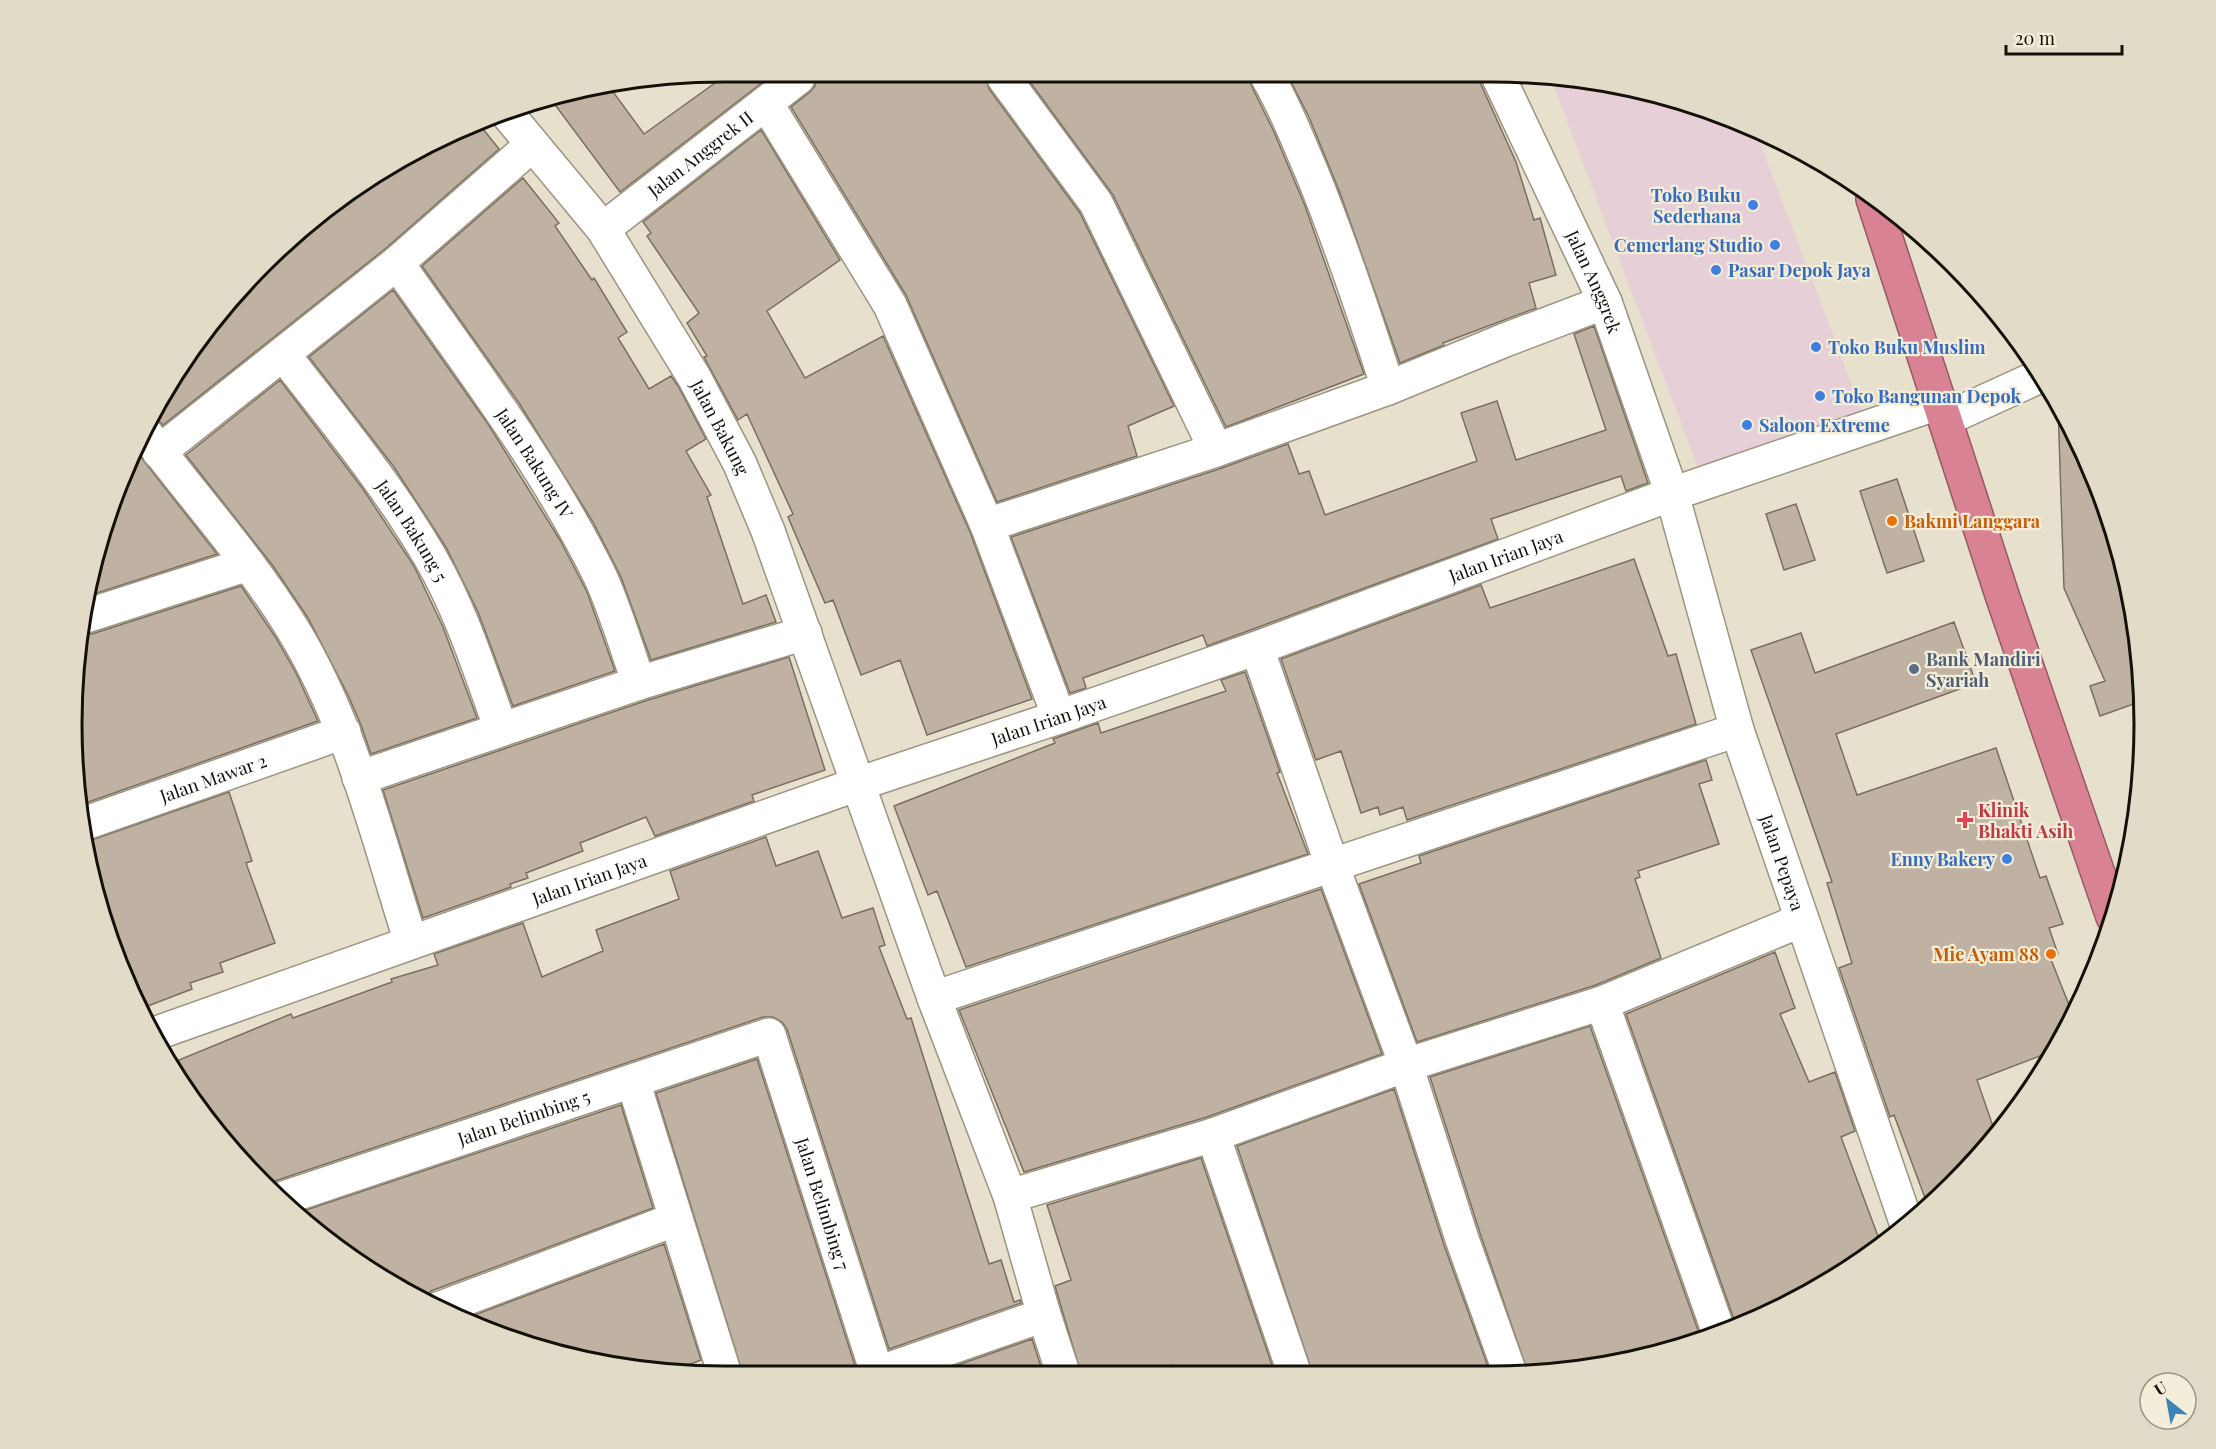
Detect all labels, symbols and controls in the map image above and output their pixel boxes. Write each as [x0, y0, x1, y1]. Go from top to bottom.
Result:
scale bar [2006, 18, 2122, 56]
text: 20 m [2015, 26, 2055, 50]
street label: Jalan Anggrek II [642, 105, 758, 203]
place label: Toko Buku Sederhana [1651, 183, 1742, 228]
marker: Toko Buku Sederhana [1746, 198, 1760, 212]
street label: Jalan Anggrek [1560, 225, 1627, 337]
place label: Cemerlang Studio [1614, 233, 1763, 257]
marker: Cemerlang Studio [1768, 238, 1782, 252]
place label: Pasar Depok Jaya [1728, 258, 1871, 282]
marker: Pasar Depok Jaya [1709, 263, 1723, 277]
place label: Toko Buku Muslim [1828, 335, 1986, 359]
marker: Toko Buku Muslim [1809, 340, 1823, 354]
street label: Jalan Bakung [685, 375, 755, 479]
place label: Toko Bangunan Depok [1832, 384, 2021, 408]
marker: Toko Bangunan Depok [1813, 389, 1827, 403]
street label: Jalan Bakung IV [490, 402, 579, 523]
place label: Saloon Extreme [1759, 413, 1890, 437]
marker: Saloon Extreme [1740, 418, 1754, 432]
street label: Jalan Bakung 5 [370, 474, 453, 586]
place label: Bakmi Langgara [1904, 509, 2041, 533]
marker: Bakmi Langgara [1885, 514, 1899, 528]
street label: Jalan Irian Jaya [1445, 524, 1566, 588]
place label: Bank Mandiri Syariah [1926, 647, 2041, 692]
marker: Bank Mandiri Syariah [1907, 662, 1921, 676]
street label: Jalan Irian Jaya [987, 690, 1109, 751]
street label: Jalan Mawar 2 [156, 748, 270, 808]
place label: Klinik Bhakti Asih [1978, 798, 2073, 843]
street label: Jalan Pepaya [1754, 810, 1810, 914]
marker: Klinik Bhakti Asih [1956, 811, 1974, 829]
place label: Enny Bakery [1890, 847, 1996, 871]
street label: Jalan Irian Jaya [528, 848, 650, 911]
marker: Enny Bakery [2000, 852, 2014, 866]
place label: Mie Ayam 88 [1933, 942, 2039, 966]
marker: Mie Ayam 88 [2044, 947, 2058, 961]
street label: Jalan Belimbing 5 [453, 1084, 593, 1151]
street label: Jalan Belimbing 7 [790, 1134, 856, 1274]
north arrow [2138, 1371, 2198, 1431]
text: U [2150, 1376, 2170, 1400]

